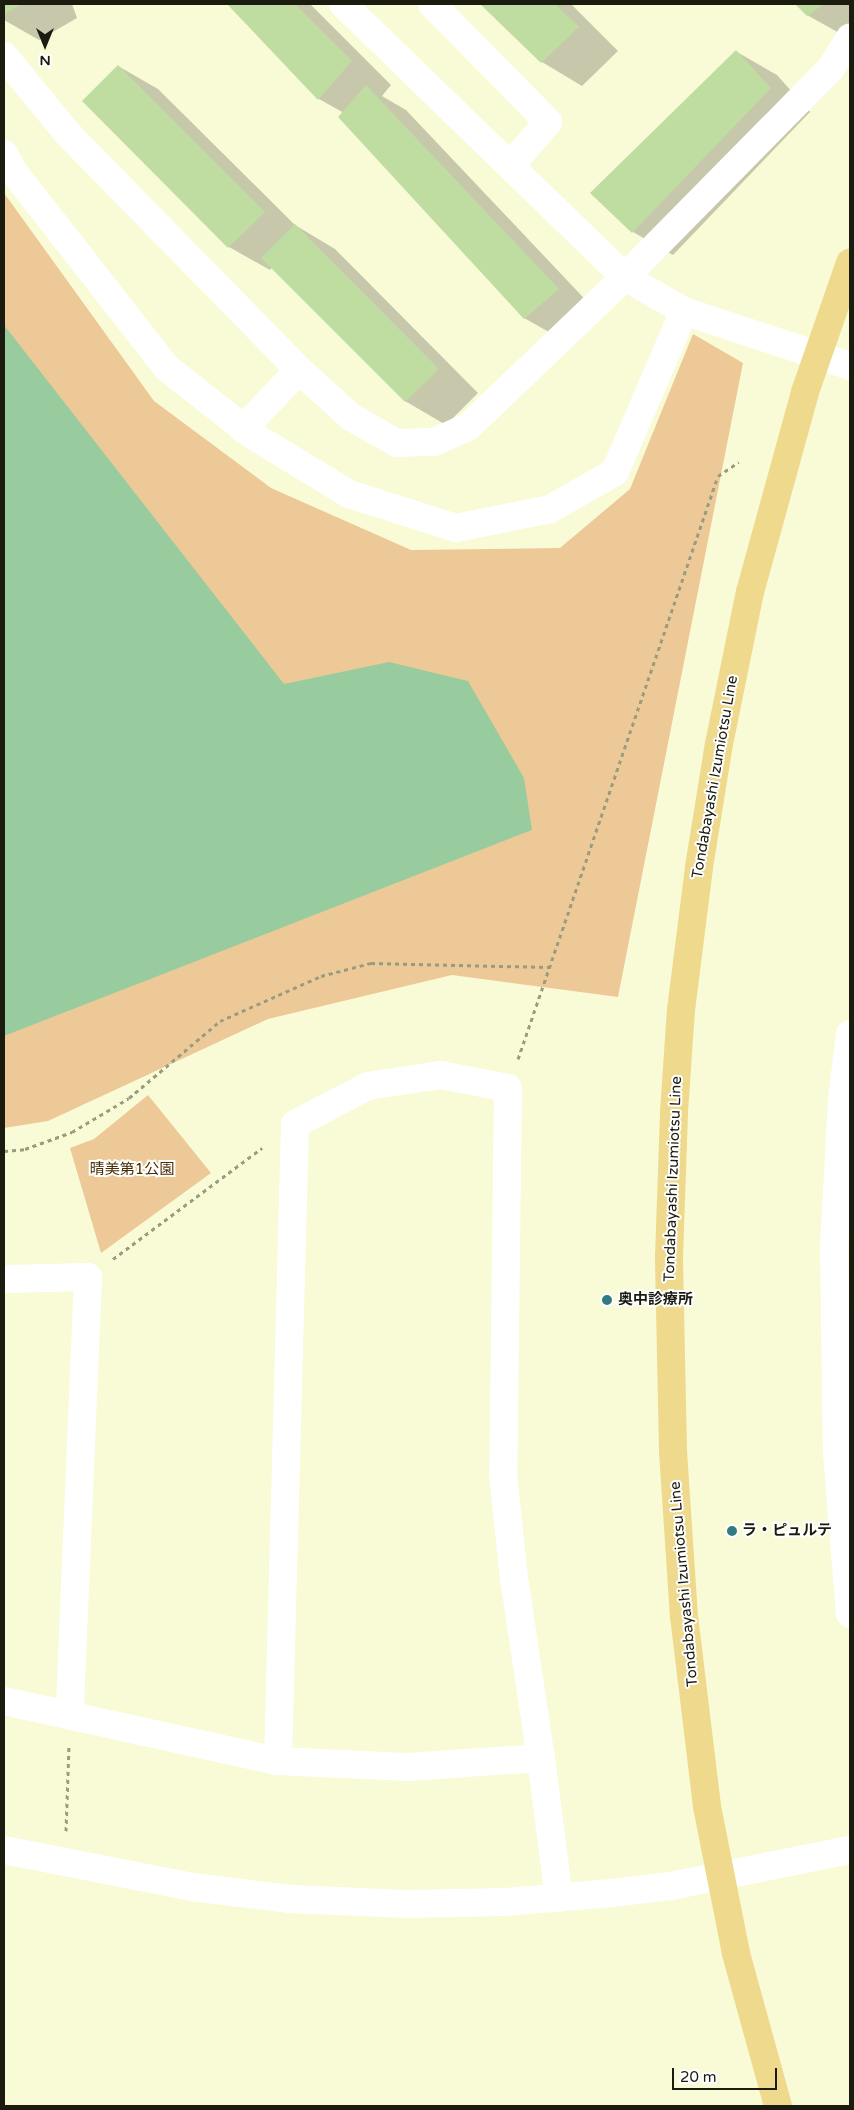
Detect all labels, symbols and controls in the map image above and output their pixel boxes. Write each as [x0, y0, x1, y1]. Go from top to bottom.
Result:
north arrow [20, 20, 70, 70]
text: N [39, 52, 51, 69]
street label: Tondabayashi Izumiotsu Line [688, 674, 742, 880]
street label: Tondabayashi Izumiotsu Line [660, 1076, 686, 1282]
park label: 晴美第1公園 [90, 1161, 174, 1179]
place label: 奥中診療所 [618, 1291, 693, 1309]
marker: 奥中診療所 [600, 1293, 614, 1307]
street label: Tondabayashi Izumiotsu Line [666, 1481, 702, 1687]
place label: ラ・ピュルテ [742, 1522, 832, 1540]
marker: ラ・ピュルテ [726, 1525, 738, 1537]
scale bar [674, 2058, 779, 2090]
text: 20 m [680, 2068, 717, 2086]

